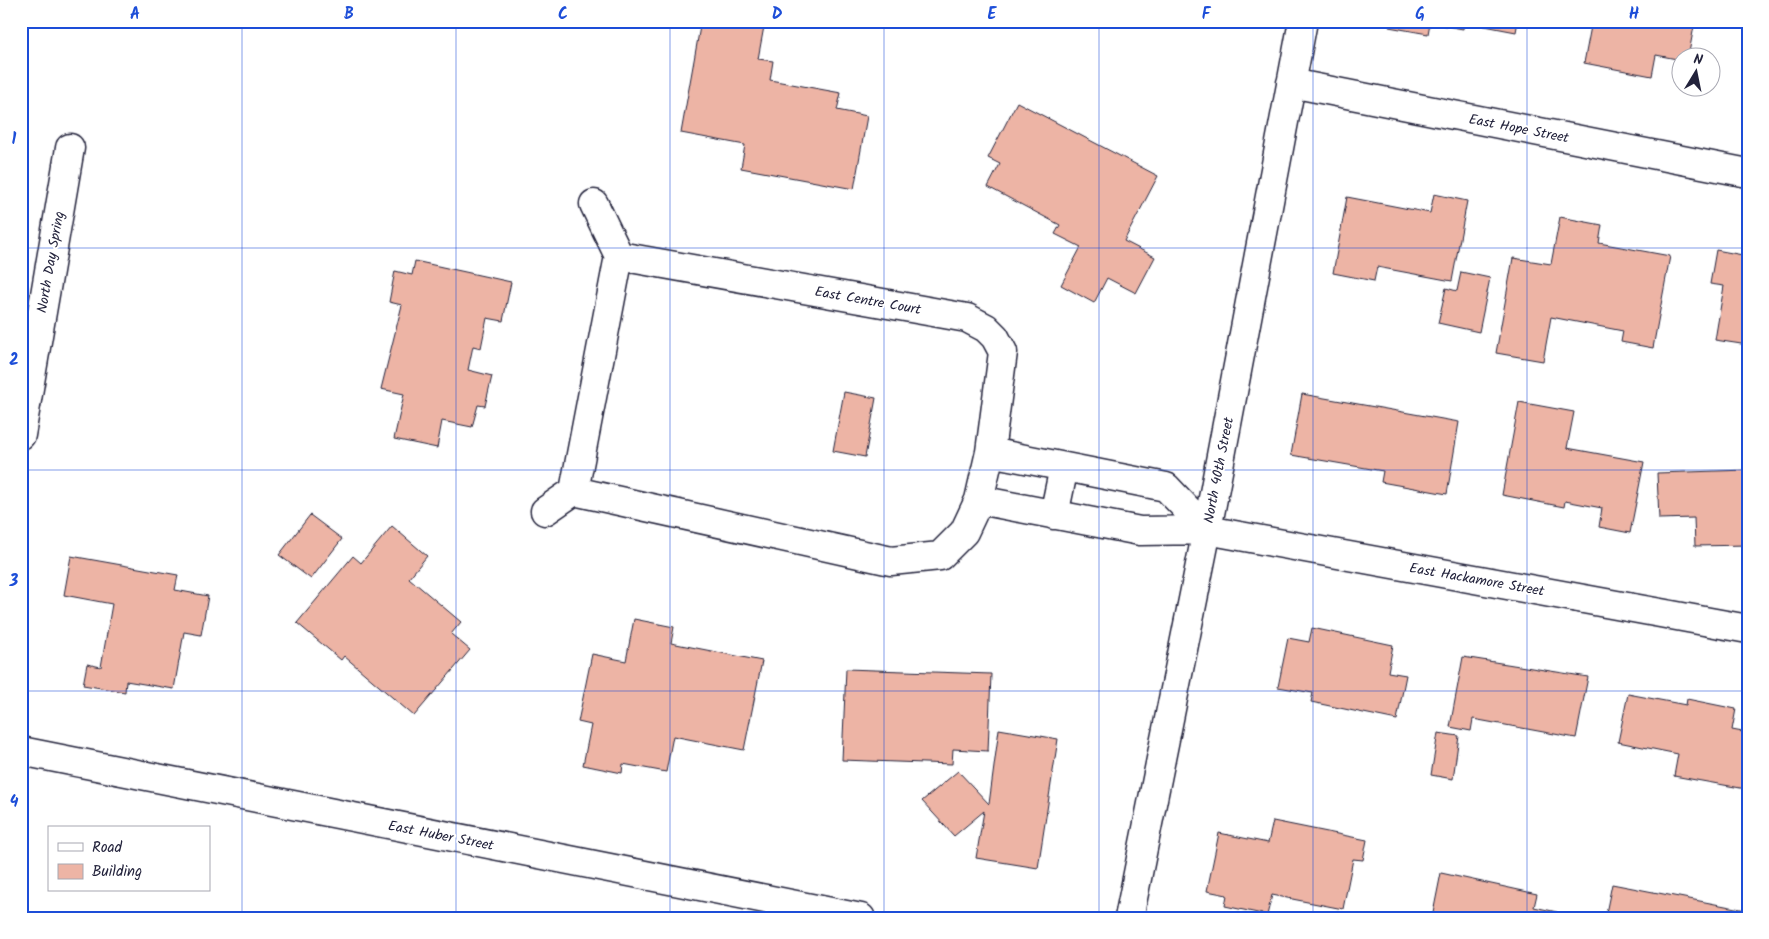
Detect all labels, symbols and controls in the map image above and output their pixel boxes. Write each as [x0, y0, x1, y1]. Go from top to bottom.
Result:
text: A [130, 2, 140, 27]
text: B [344, 2, 354, 27]
text: C [558, 2, 568, 27]
text: D [772, 2, 783, 27]
text: E [988, 2, 998, 27]
text: F [1202, 2, 1212, 27]
text: G [1415, 2, 1425, 27]
text: H [1629, 2, 1639, 27]
north arrow [1672, 48, 1722, 98]
text: N [1692, 49, 1705, 72]
street label: East Hope Street [1467, 108, 1571, 150]
text: 1 [12, 127, 17, 152]
street label: North Day Spring [31, 210, 71, 315]
street label: East Centre Court [813, 281, 923, 321]
text: 2 [9, 348, 19, 373]
street label: North 40th Street [1198, 415, 1240, 525]
street label: East Hackamore Street [1408, 557, 1547, 603]
text: 3 [9, 569, 19, 594]
text: 4 [10, 790, 19, 815]
street label: East Huber Street [386, 815, 496, 857]
legend [48, 826, 210, 892]
text: Road [92, 836, 123, 860]
text: Building [92, 860, 142, 884]

